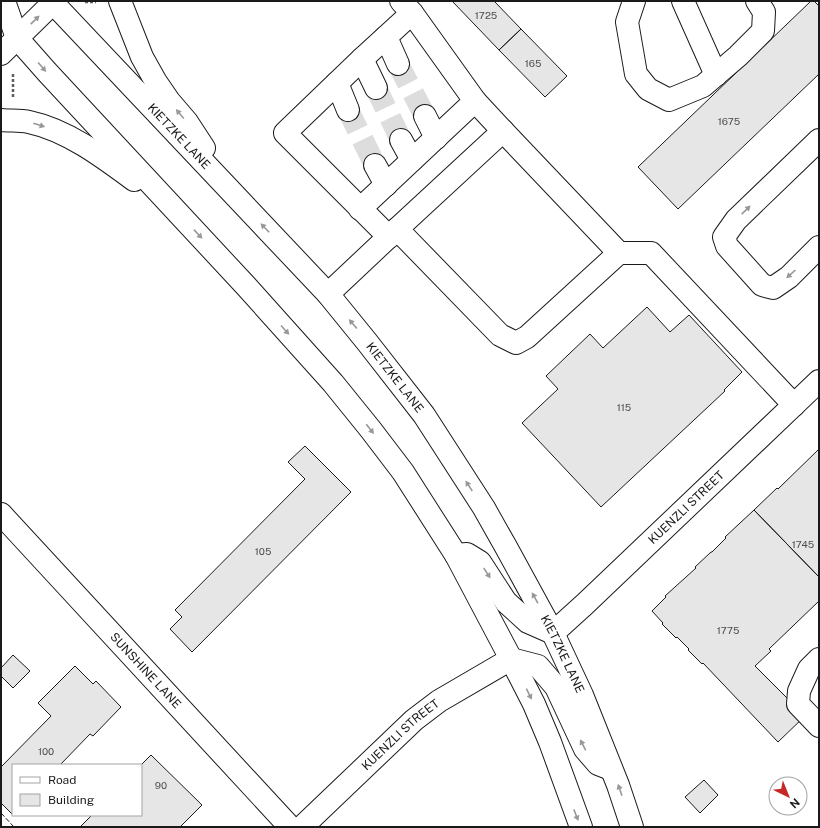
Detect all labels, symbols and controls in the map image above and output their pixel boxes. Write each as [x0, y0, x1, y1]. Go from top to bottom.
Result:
house number: 1725 [475, 9, 497, 21]
one-way arrow [30, 15, 40, 25]
house number: 165 [525, 57, 541, 69]
one-way arrow [38, 62, 47, 73]
street label: KIETZKE LANE [145, 101, 213, 172]
one-way arrow [176, 109, 184, 119]
house number: 1675 [718, 115, 740, 127]
one-way arrow [34, 122, 46, 128]
one-way arrow [741, 206, 751, 215]
one-way arrow [260, 223, 270, 233]
one-way arrow [193, 229, 202, 239]
one-way arrow [786, 270, 796, 279]
one-way arrow [348, 318, 357, 329]
one-way arrow [281, 325, 290, 335]
street label: KIETZKE LANE [363, 340, 426, 415]
house number: 115 [617, 401, 631, 413]
one-way arrow [366, 423, 374, 434]
street label: KUENZLI STREET [645, 468, 727, 547]
one-way arrow [466, 480, 473, 492]
house number: 1745 [792, 538, 814, 550]
house number: 105 [255, 545, 271, 557]
one-way arrow [483, 568, 491, 578]
one-way arrow [531, 592, 538, 604]
street label: KIETZKE LANE [538, 613, 587, 695]
house number: 1775 [717, 624, 739, 636]
street label: SUNSHINE LANE [107, 630, 184, 711]
one-way arrow [525, 688, 532, 700]
street label: KUENZLI STREET [359, 696, 442, 773]
one-way arrow [580, 739, 586, 751]
house number: 100 [38, 745, 54, 757]
legend [12, 764, 142, 816]
text: Road [48, 773, 76, 787]
north arrow [768, 776, 808, 816]
house number: 90 [155, 779, 167, 791]
one-way arrow [617, 784, 623, 796]
text: Building [48, 793, 94, 807]
text: N [788, 796, 802, 811]
one-way arrow [574, 809, 580, 821]

